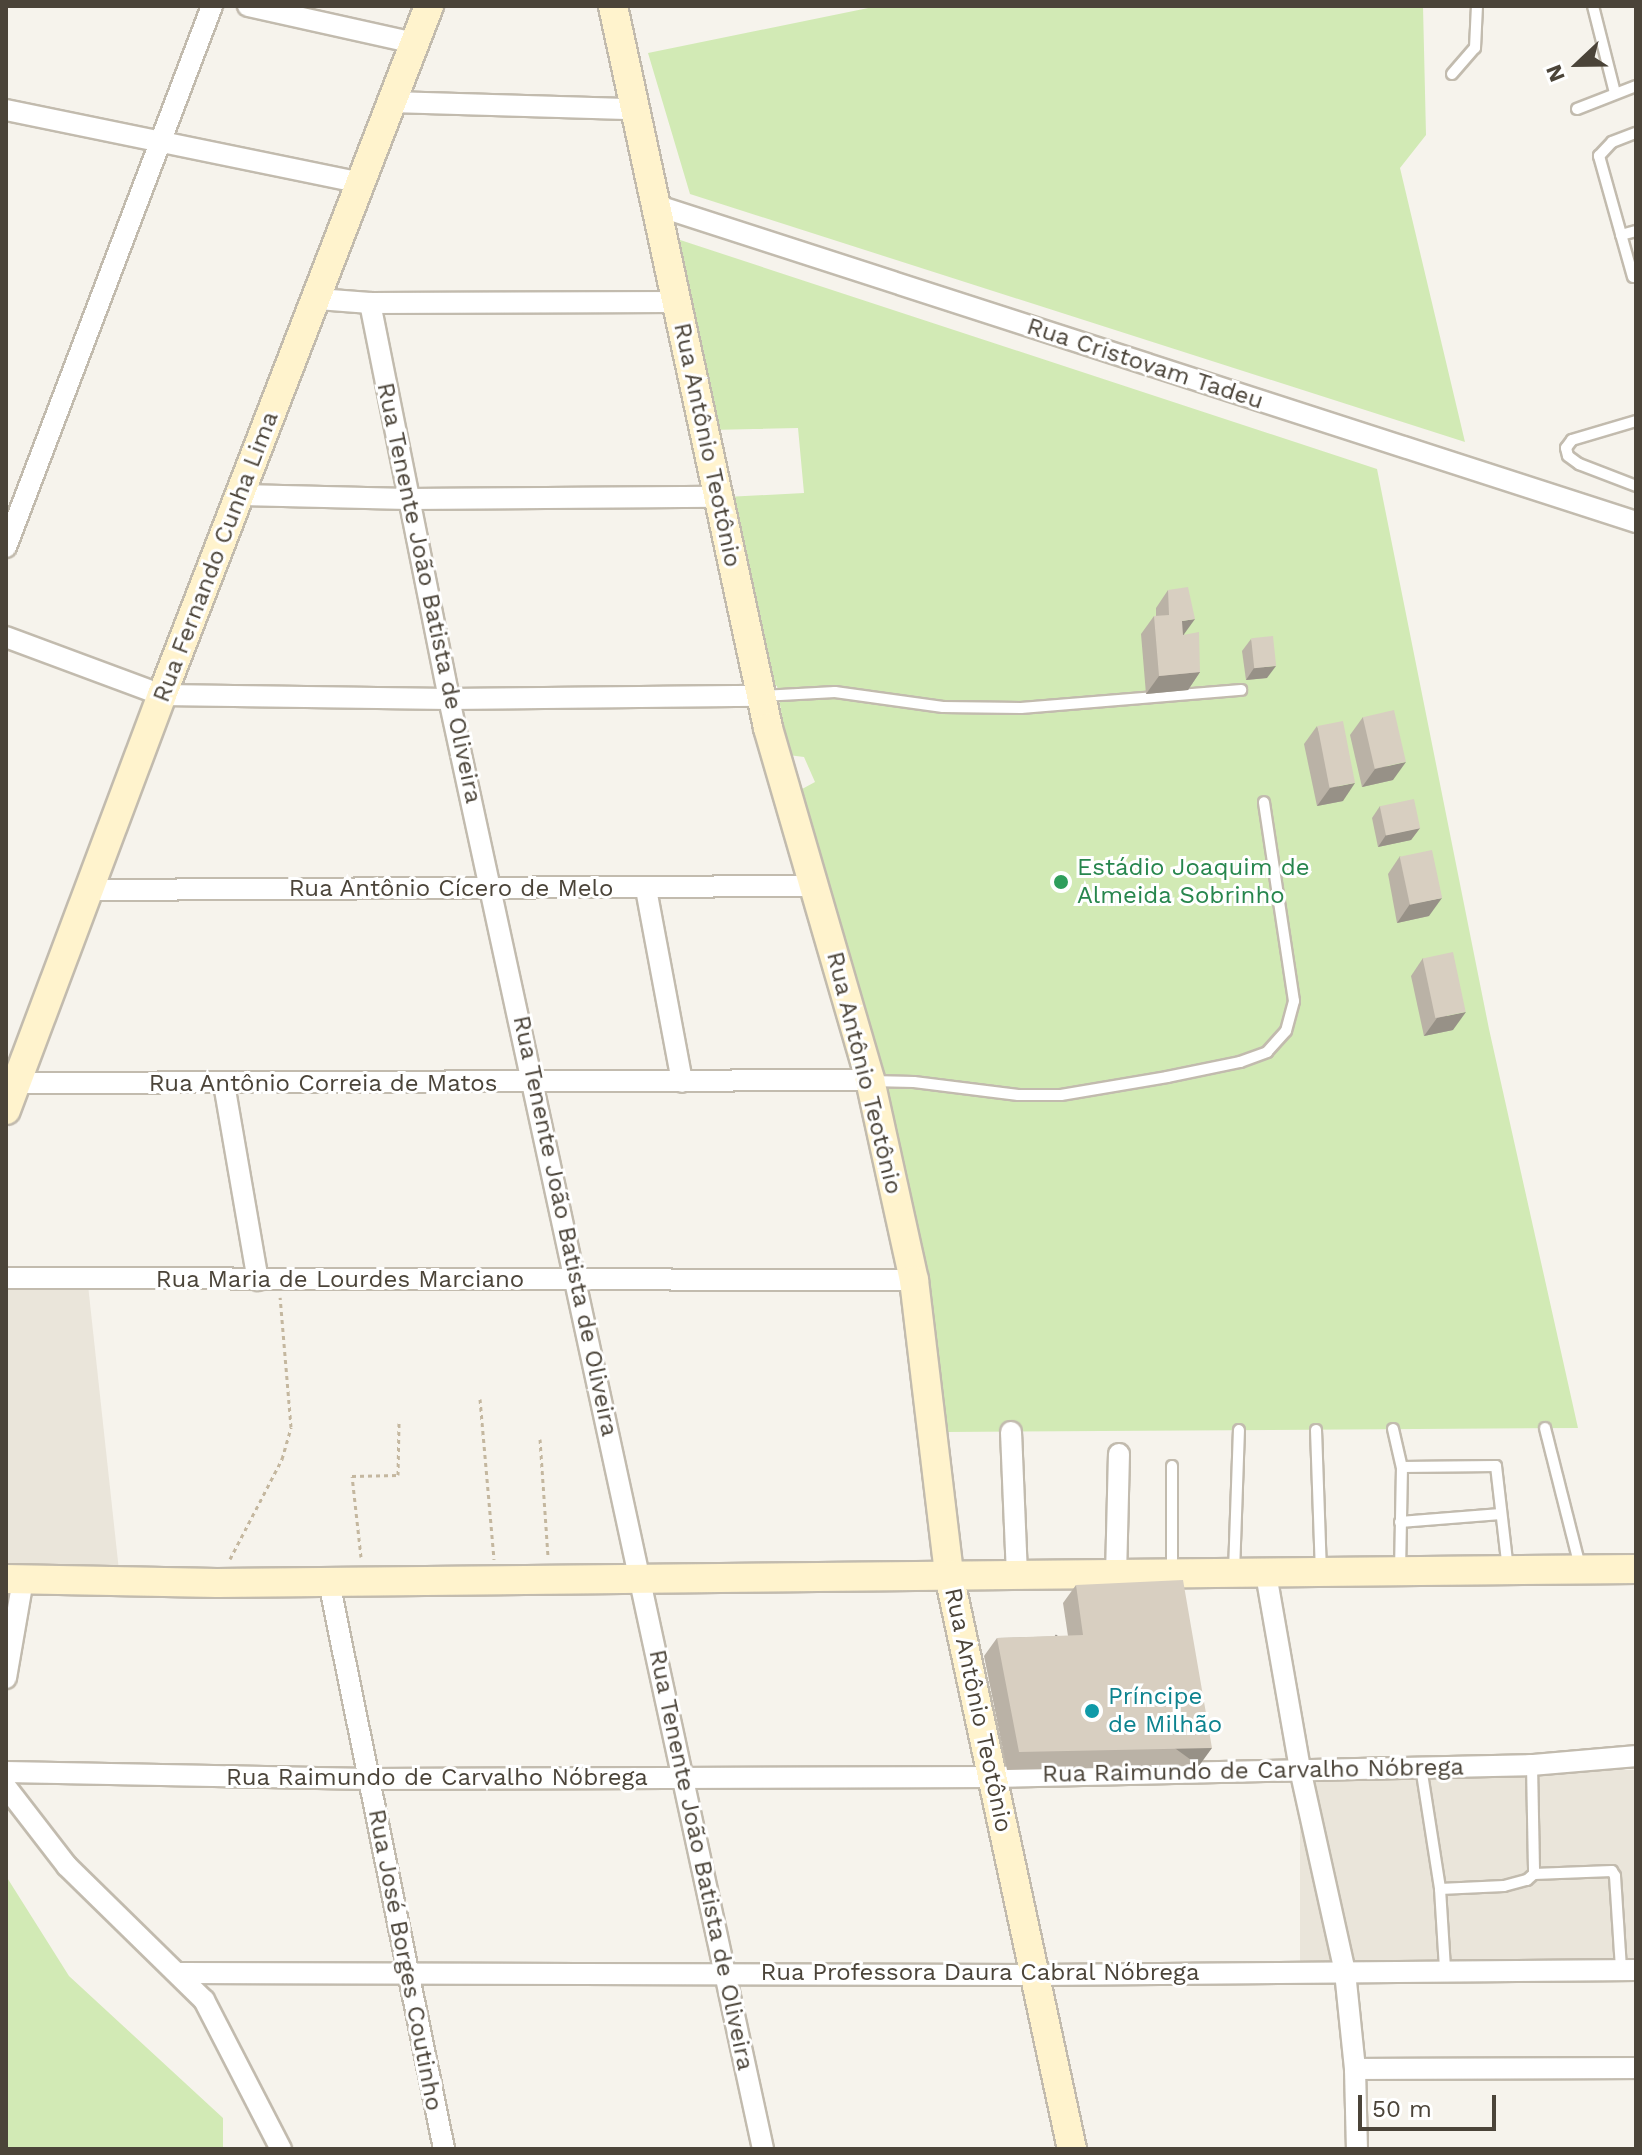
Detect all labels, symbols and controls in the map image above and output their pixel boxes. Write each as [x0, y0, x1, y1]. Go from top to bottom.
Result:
north arrow [1538, 24, 1618, 104]
text: N [1541, 61, 1570, 85]
street label: Rua Cristovam Tadeu [1023, 312, 1267, 416]
street label: Rua Antônio Teotônio [667, 319, 747, 571]
street label: Rua Tenente João Batista de Oliveira [370, 379, 488, 807]
street label: Rua Fernando Cunha Lima [147, 407, 285, 707]
place label: Estádio Joaquim de Almeida Sobrinho [1077, 854, 1310, 910]
marker: Estádio Joaquim de Almeida Sobrinho [1052, 873, 1070, 891]
street label: Rua Antônio Cícero de Melo [288, 875, 614, 903]
street label: Rua Antônio Teotônio [820, 948, 908, 1198]
street label: Rua Tenente João Batista de Oliveira [506, 1012, 624, 1440]
street label: Rua Antônio Correia de Matos [148, 1070, 498, 1098]
street label: Rua Maria de Lourdes Marciano [155, 1266, 525, 1294]
street label: Rua Antônio Teotônio [938, 1584, 1018, 1836]
street label: Rua Tenente João Batista de Oliveira [642, 1646, 760, 2074]
place label: Príncipe de Milhão [1108, 1683, 1222, 1739]
marker: Príncipe de Milhão [1083, 1702, 1101, 1720]
street label: Rua Raimundo de Carvalho Nóbrega [1042, 1753, 1464, 1789]
street label: Rua Raimundo de Carvalho Nóbrega [226, 1764, 648, 1792]
street label: Rua José Borges Coutinho [362, 1806, 448, 2114]
street label: Rua Professora Daura Cabral Nóbrega [759, 1959, 1201, 1987]
scale bar [1362, 2079, 1500, 2129]
text: 50 m [1372, 2095, 1432, 2123]

